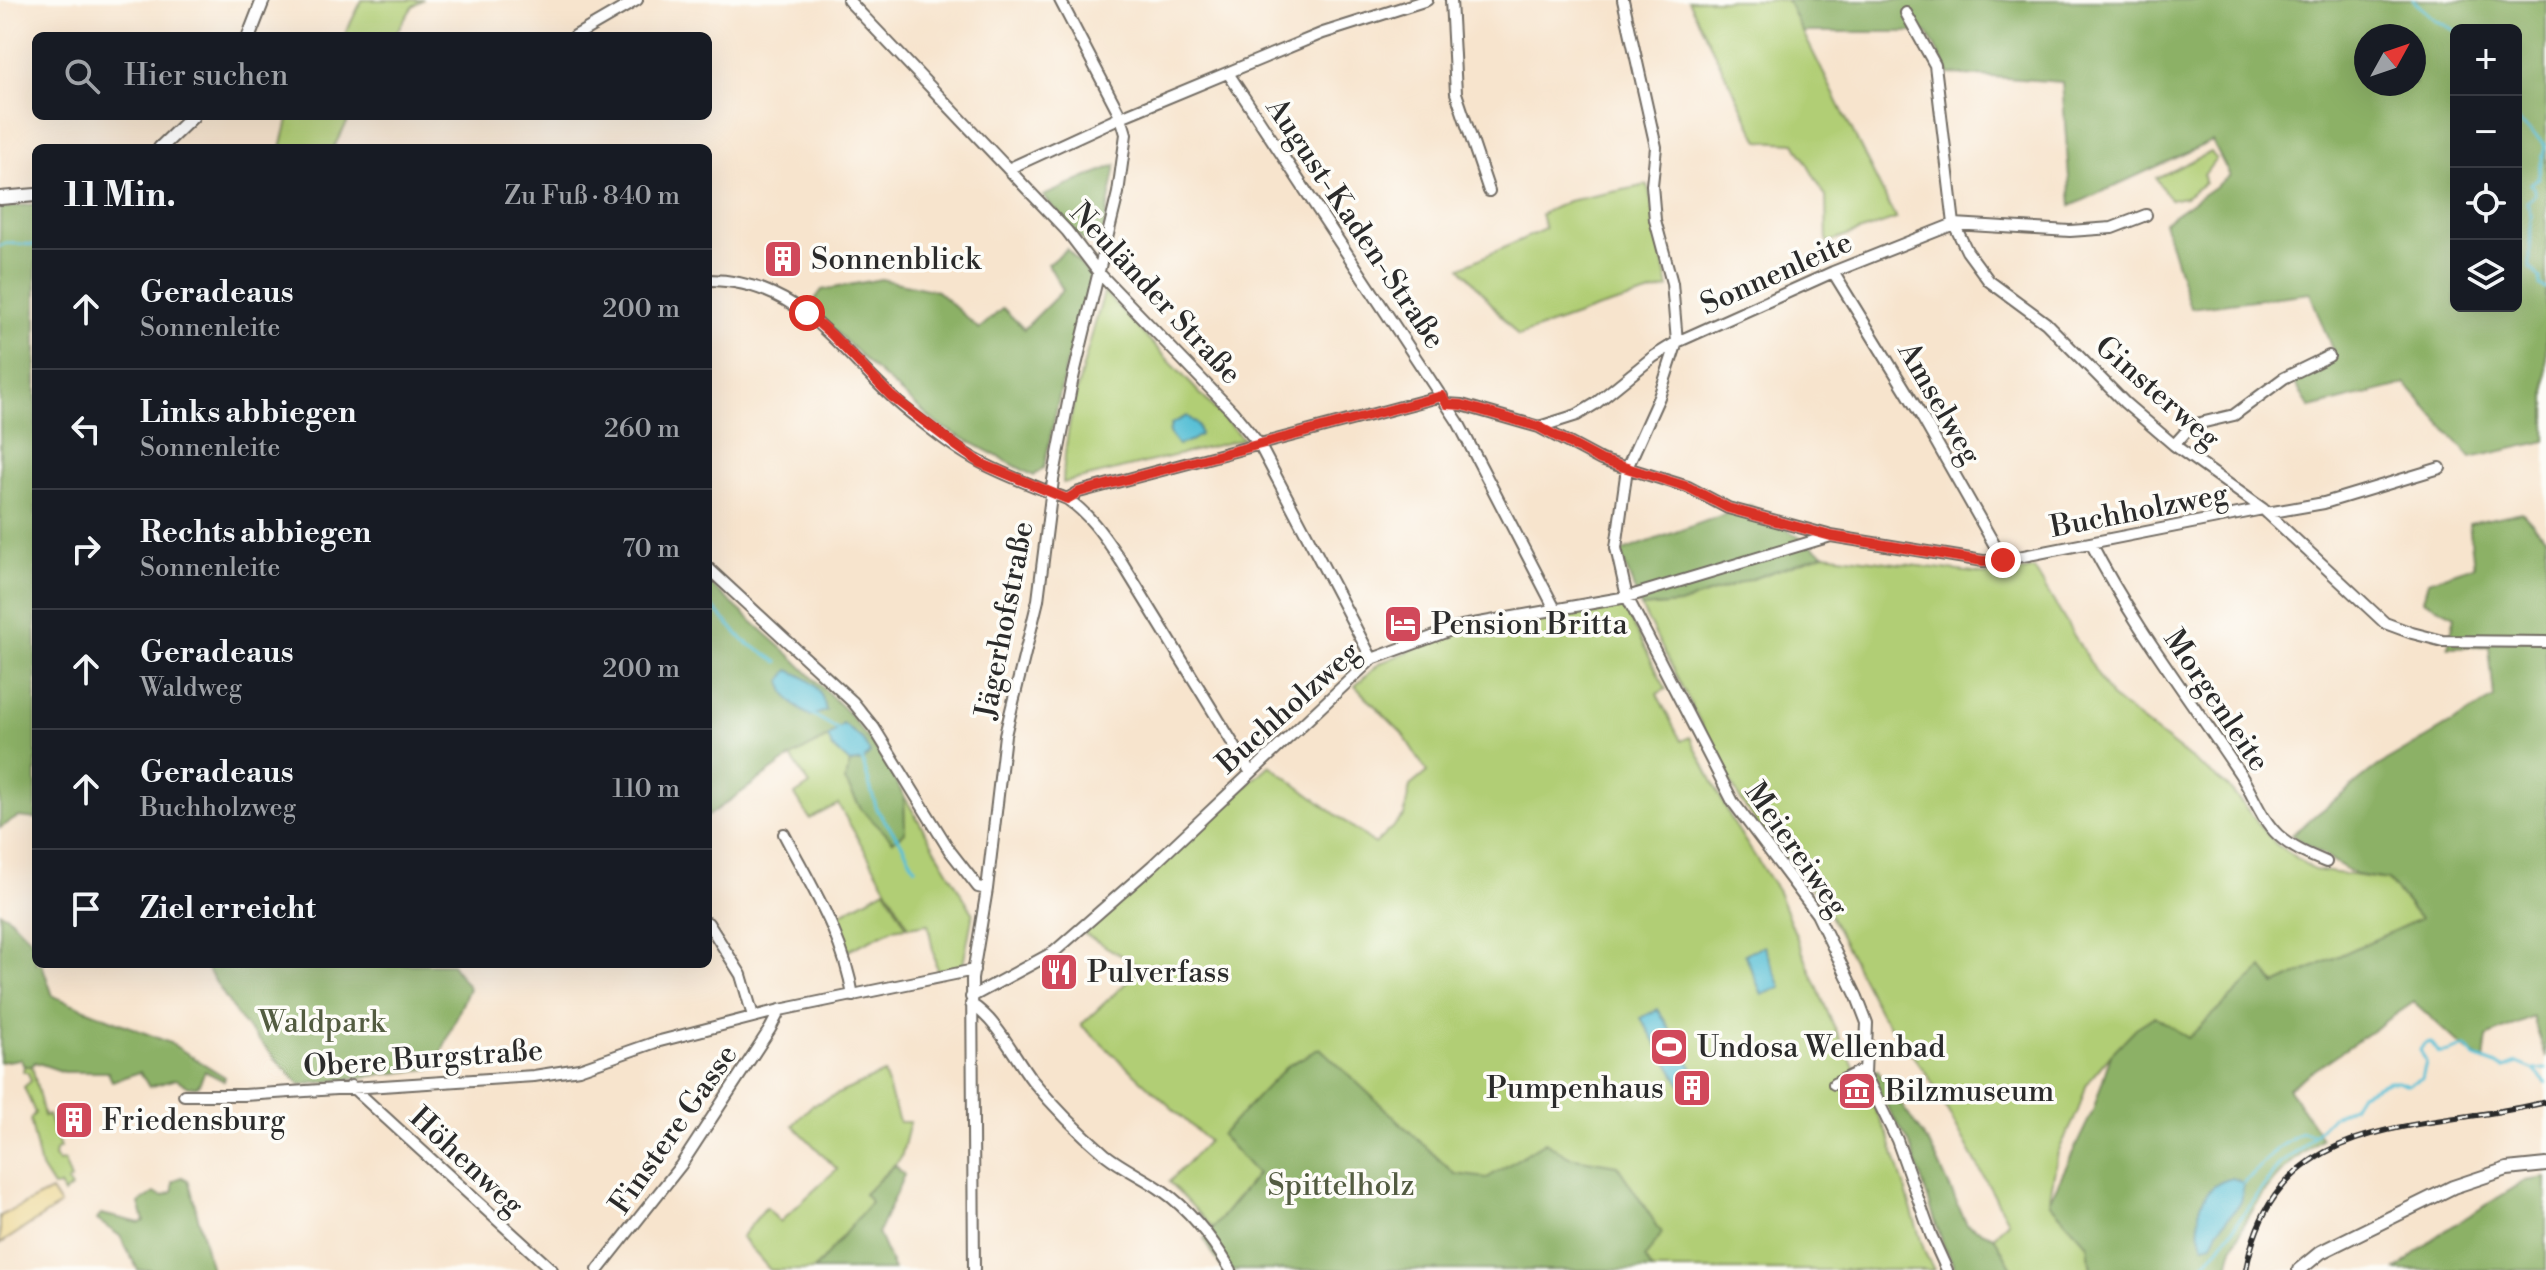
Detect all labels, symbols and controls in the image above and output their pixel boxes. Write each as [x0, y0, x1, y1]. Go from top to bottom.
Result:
north arrow [2354, 24, 2426, 96]
map controls [2450, 24, 2522, 312]
button: + [2450, 24, 2522, 96]
search box [32, 32, 712, 120]
icon: search [60, 54, 104, 98]
text: Hier suchen [124, 57, 288, 95]
street label: August-Kaden-Straße [1256, 90, 1453, 356]
button: − [2450, 96, 2522, 168]
button: locate [2450, 168, 2522, 240]
text: 11 Min. [64, 175, 176, 217]
text: Zu Fuß · 840 m [504, 180, 680, 212]
street label: Neuländer Straße [1061, 195, 1249, 393]
street label: Sonnenleite [1695, 224, 1858, 324]
building icon: Sonnenblick [762, 238, 804, 280]
button: layers [2450, 240, 2522, 312]
place label: Sonnenblick [811, 241, 982, 279]
text: Geradeaus [140, 274, 294, 312]
icon: ahead [64, 287, 108, 331]
text: 200 m [603, 293, 680, 325]
route start [789, 295, 825, 331]
text: Sonnenleite [140, 312, 280, 344]
street label: Ginsterweg [2087, 328, 2228, 458]
street label: Amselweg [1888, 335, 1990, 472]
text: Links abbiegen [140, 394, 356, 432]
icon: left [64, 407, 108, 451]
text: 260 m [604, 413, 680, 445]
text: Sonnenleite [140, 432, 280, 464]
street label: Buchholzweg [2046, 475, 2232, 547]
text: Rechts abbiegen [140, 514, 371, 552]
street label: Jägerhofstraße [967, 518, 1043, 723]
icon: right [64, 527, 108, 571]
text: 70 m [622, 533, 680, 565]
route end [1985, 542, 2021, 578]
text: Sonnenleite [140, 552, 280, 584]
hotel icon: Pension Britta [1382, 603, 1424, 645]
place label: Pension Britta [1431, 606, 1628, 644]
street label: Morgenleite [2155, 622, 2278, 779]
street label: Buchholzweg [1208, 633, 1369, 783]
text: Geradeaus [140, 634, 294, 672]
icon: ahead [64, 647, 108, 691]
text: 200 m [603, 653, 680, 685]
text: Waldweg [140, 672, 242, 704]
text: Geradeaus [140, 754, 294, 792]
icon: ahead [64, 767, 108, 811]
text: 110 m [612, 773, 680, 805]
street label: Meiereiweg [1736, 775, 1857, 925]
text: Buchholzweg [140, 792, 296, 824]
icon: arrive [64, 887, 108, 931]
text: Ziel erreicht [140, 890, 316, 928]
restaurant icon: Pulverfass [1038, 951, 1080, 993]
place label: Pulverfass [1087, 954, 1230, 992]
park label: Waldpark [257, 1004, 387, 1042]
sports icon: Undosa Wellenbad [1648, 1026, 1690, 1068]
place label: Undosa Wellenbad [1697, 1029, 1945, 1067]
street label: Obere Burgstraße [302, 1032, 544, 1086]
street label: Finstere Gasse [601, 1037, 746, 1222]
building icon: Pumpenhaus [1671, 1067, 1713, 1109]
place label: Pumpenhaus [1486, 1070, 1664, 1108]
museum icon: Bilzmuseum [1836, 1070, 1878, 1112]
place label: Bilzmuseum [1884, 1073, 2054, 1111]
building icon: Friedensburg [53, 1099, 95, 1141]
street label: Höhenweg [401, 1099, 532, 1225]
place label: Friedensburg [102, 1102, 286, 1140]
park label: Spittelholz [1267, 1167, 1415, 1205]

